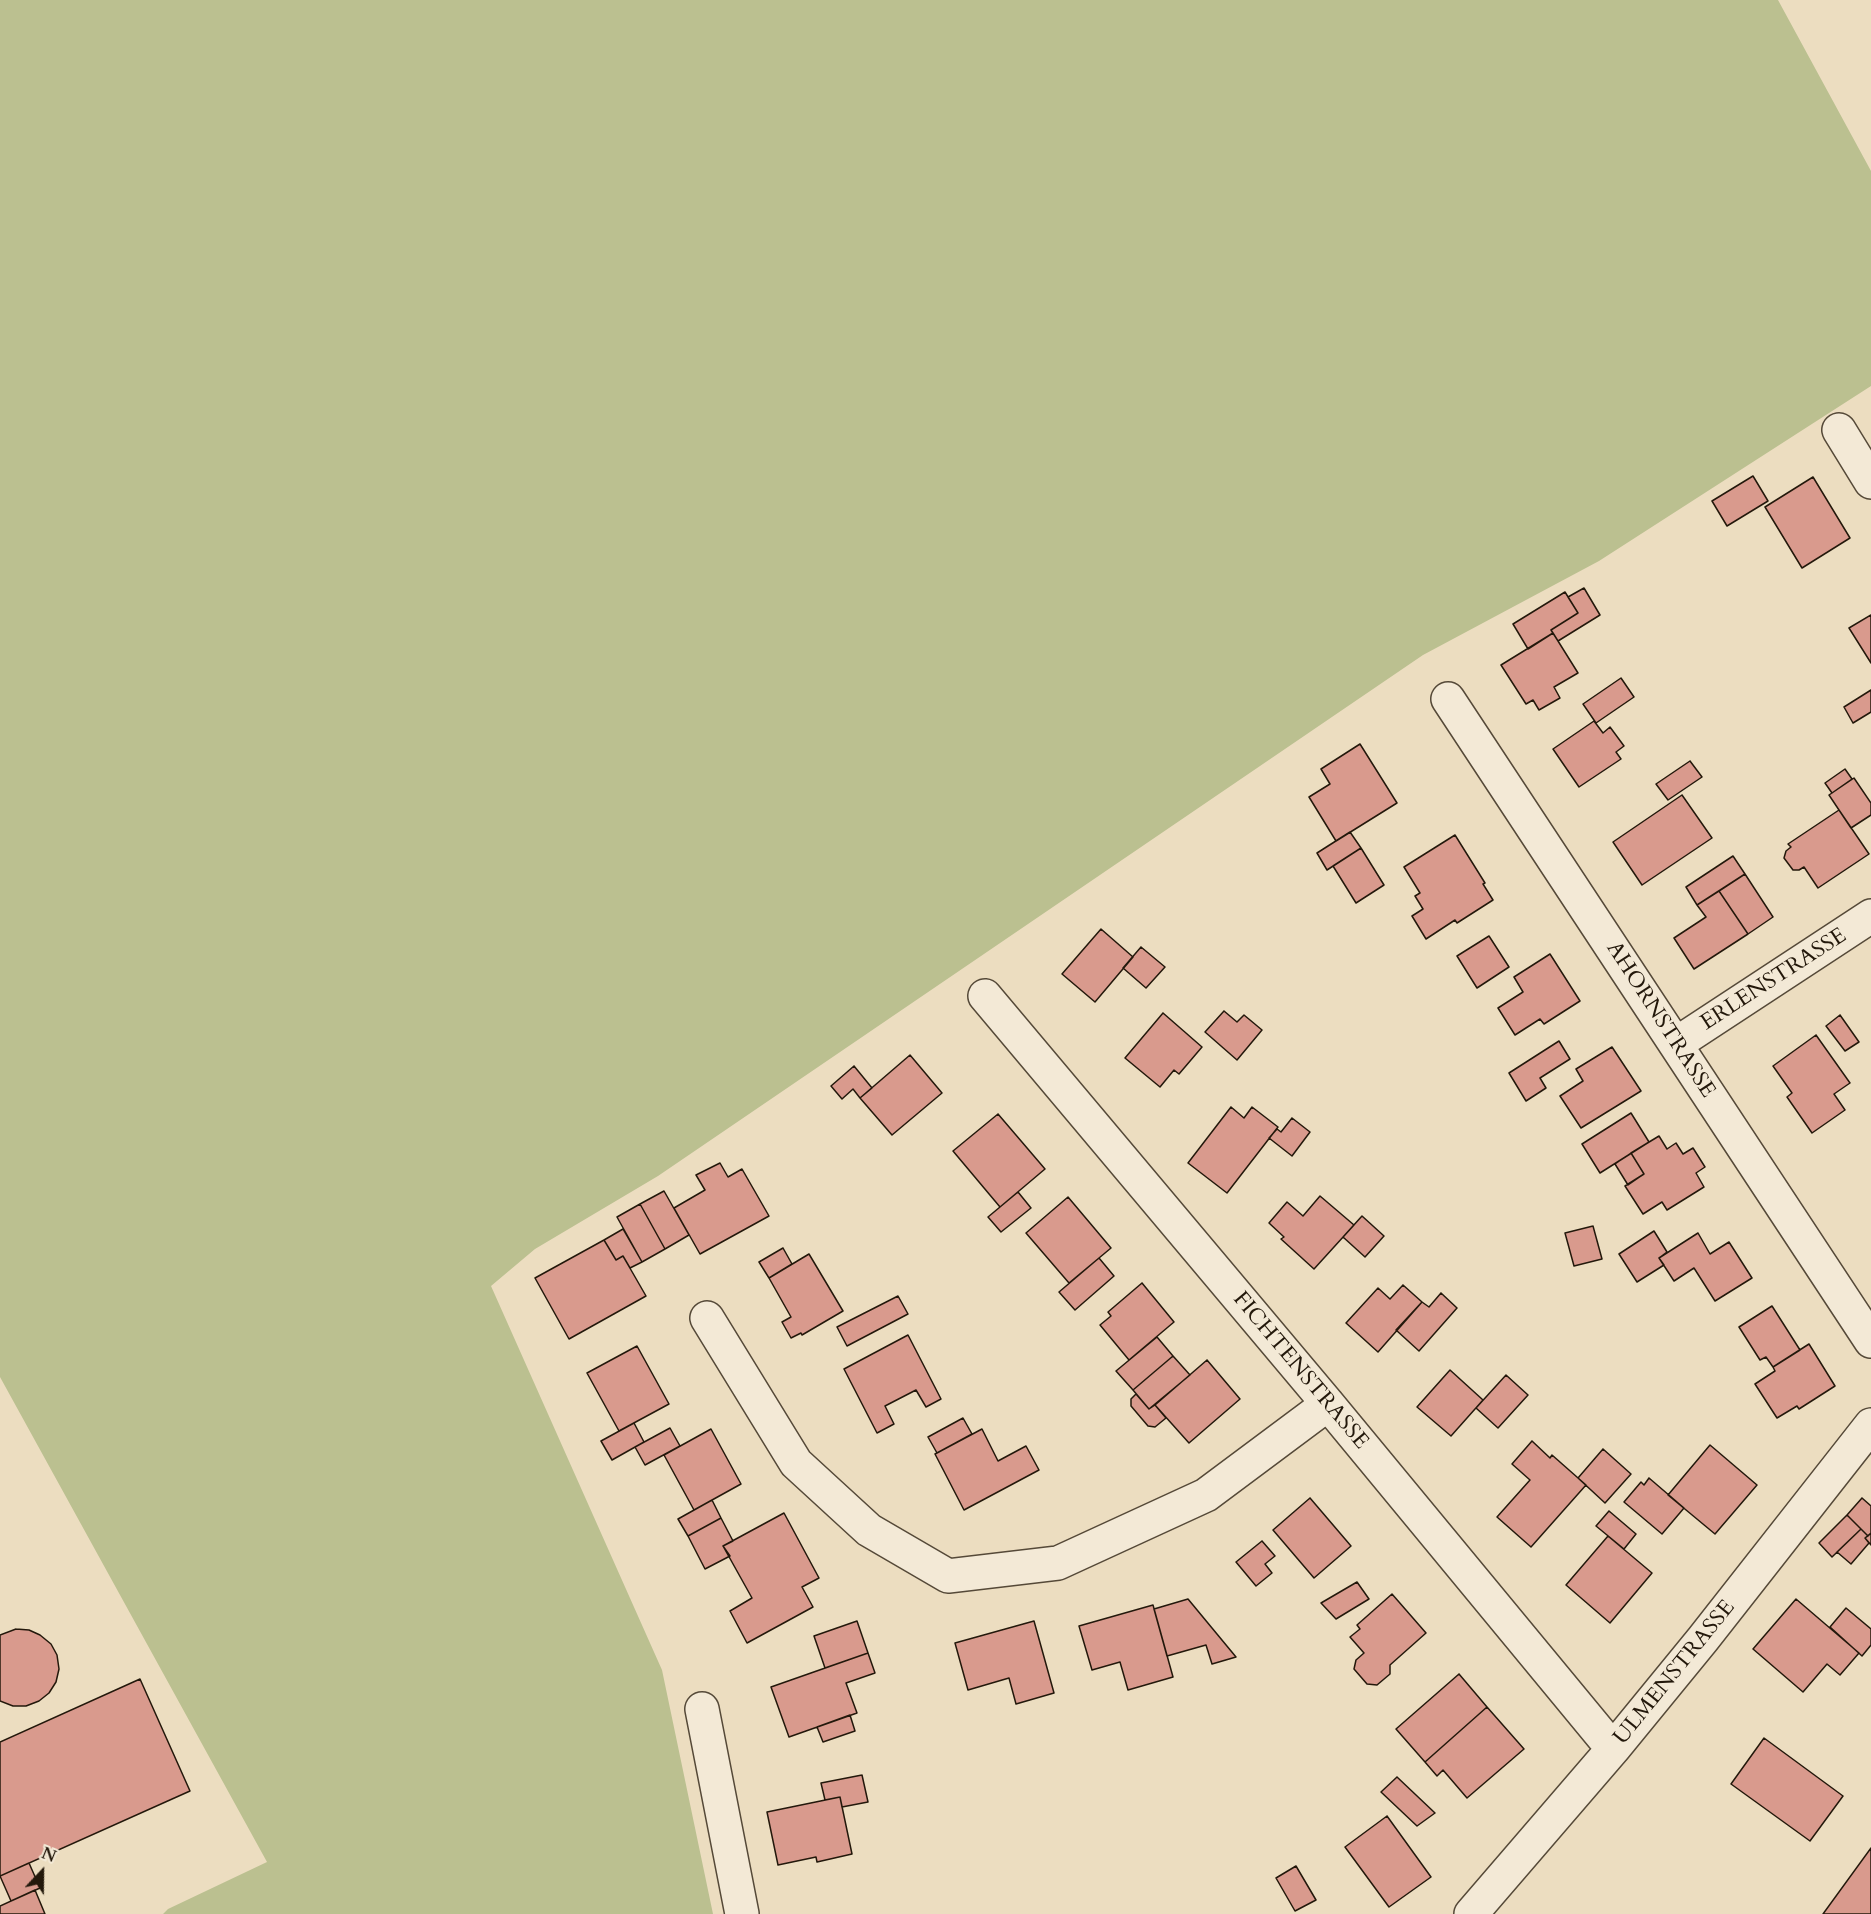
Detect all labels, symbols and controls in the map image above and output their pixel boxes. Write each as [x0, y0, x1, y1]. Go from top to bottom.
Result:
street label: ERLENSTRASSE [1696, 923, 1852, 1037]
street label: AHORNSTRASSE [1600, 937, 1720, 1103]
street label: FICHTENSTRASSE [1226, 1287, 1374, 1455]
street label: ULMENSTRASSE [1609, 1596, 1741, 1750]
north arrow [12, 1842, 72, 1902]
text: N [38, 1843, 59, 1868]

